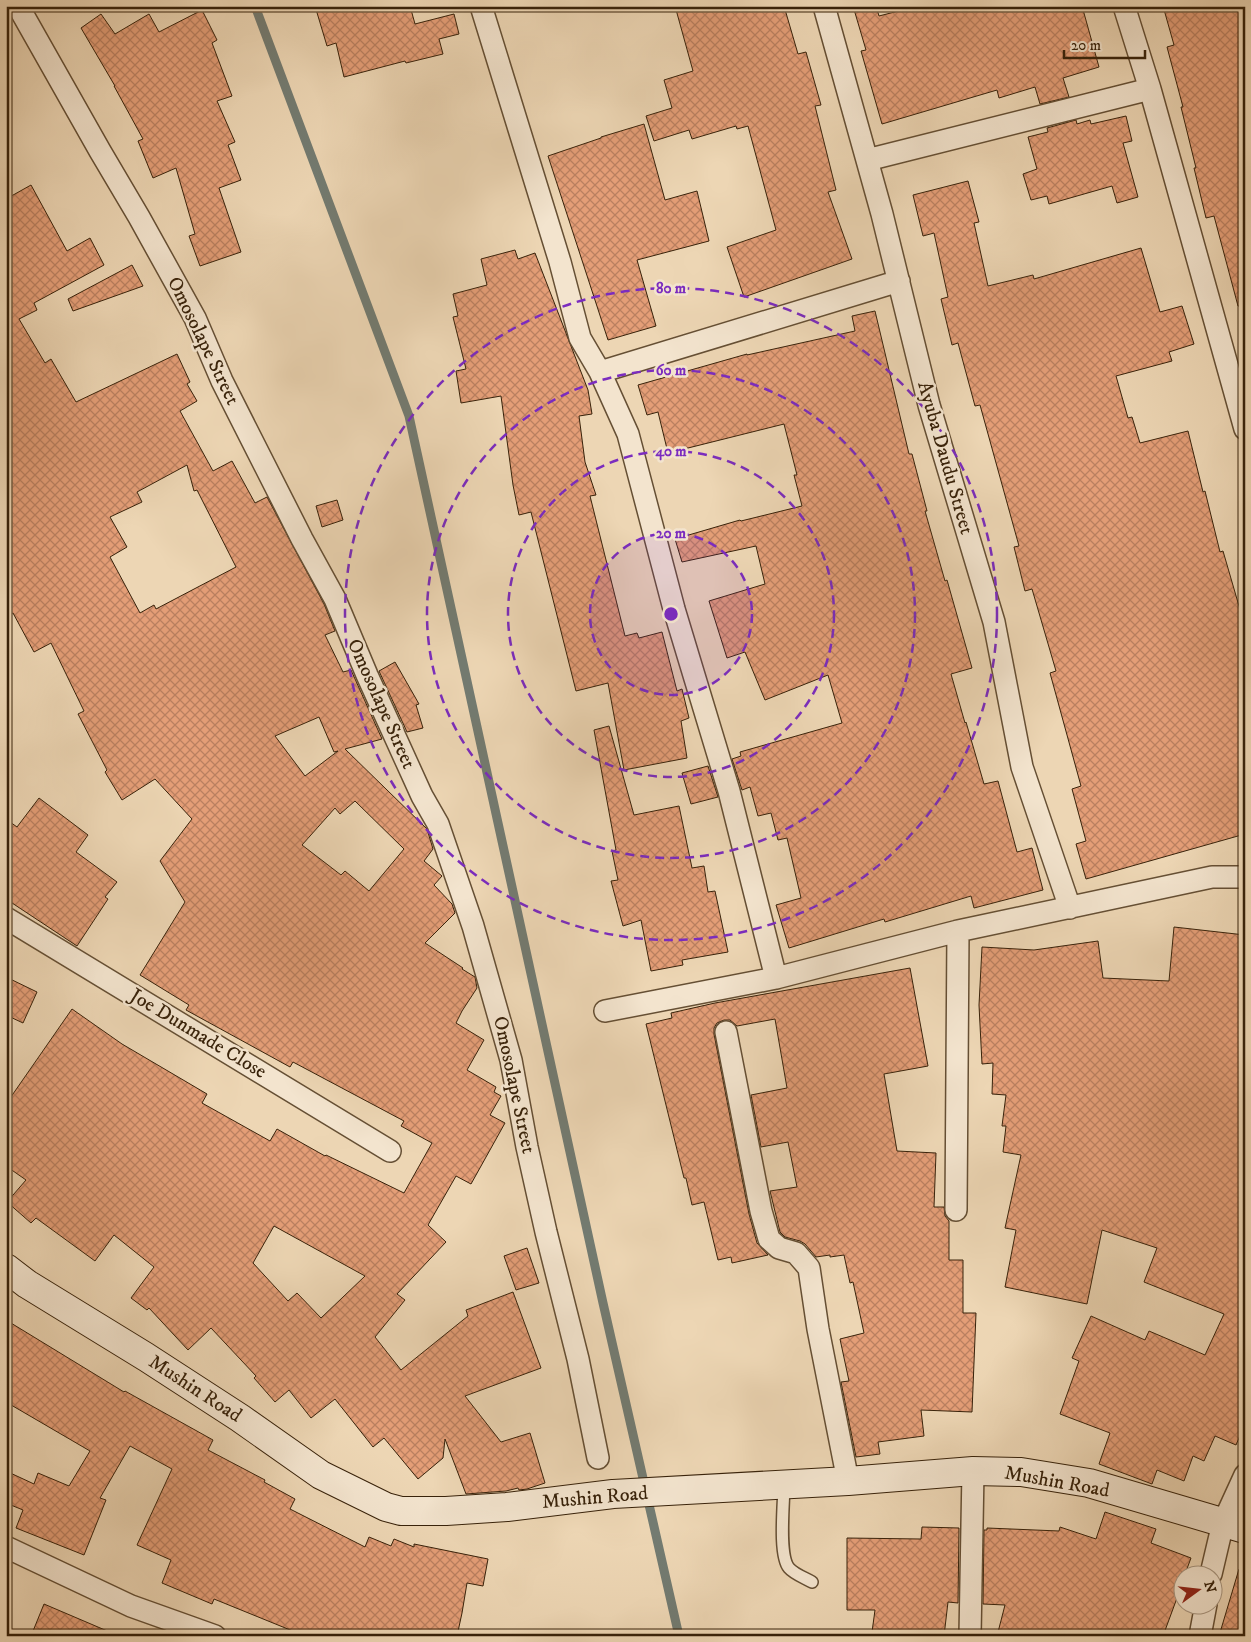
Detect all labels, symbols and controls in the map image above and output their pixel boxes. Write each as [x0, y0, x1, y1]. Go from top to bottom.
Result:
scale bar [1064, 28, 1145, 60]
text: 20 m [1071, 36, 1101, 55]
street label: Omosolape Street [161, 273, 245, 409]
text: 80 m [656, 279, 687, 298]
text: 60 m [656, 361, 687, 380]
street label: Ayuba Daudu Street [911, 379, 979, 537]
text: 40 m [654, 442, 687, 461]
text: 20 m [656, 524, 687, 543]
centre of rings [662, 605, 680, 623]
street label: Omosolape Street [341, 635, 421, 773]
street label: Joe Dunmade Close [123, 982, 271, 1085]
street label: Omosolape Street [487, 1014, 541, 1156]
street label: Mushin Road [144, 1350, 246, 1428]
street label: Mushin Road [1003, 1460, 1111, 1504]
street label: Mushin Road [541, 1481, 649, 1515]
north arrow [1174, 1564, 1224, 1614]
text: N [1199, 1579, 1220, 1595]

